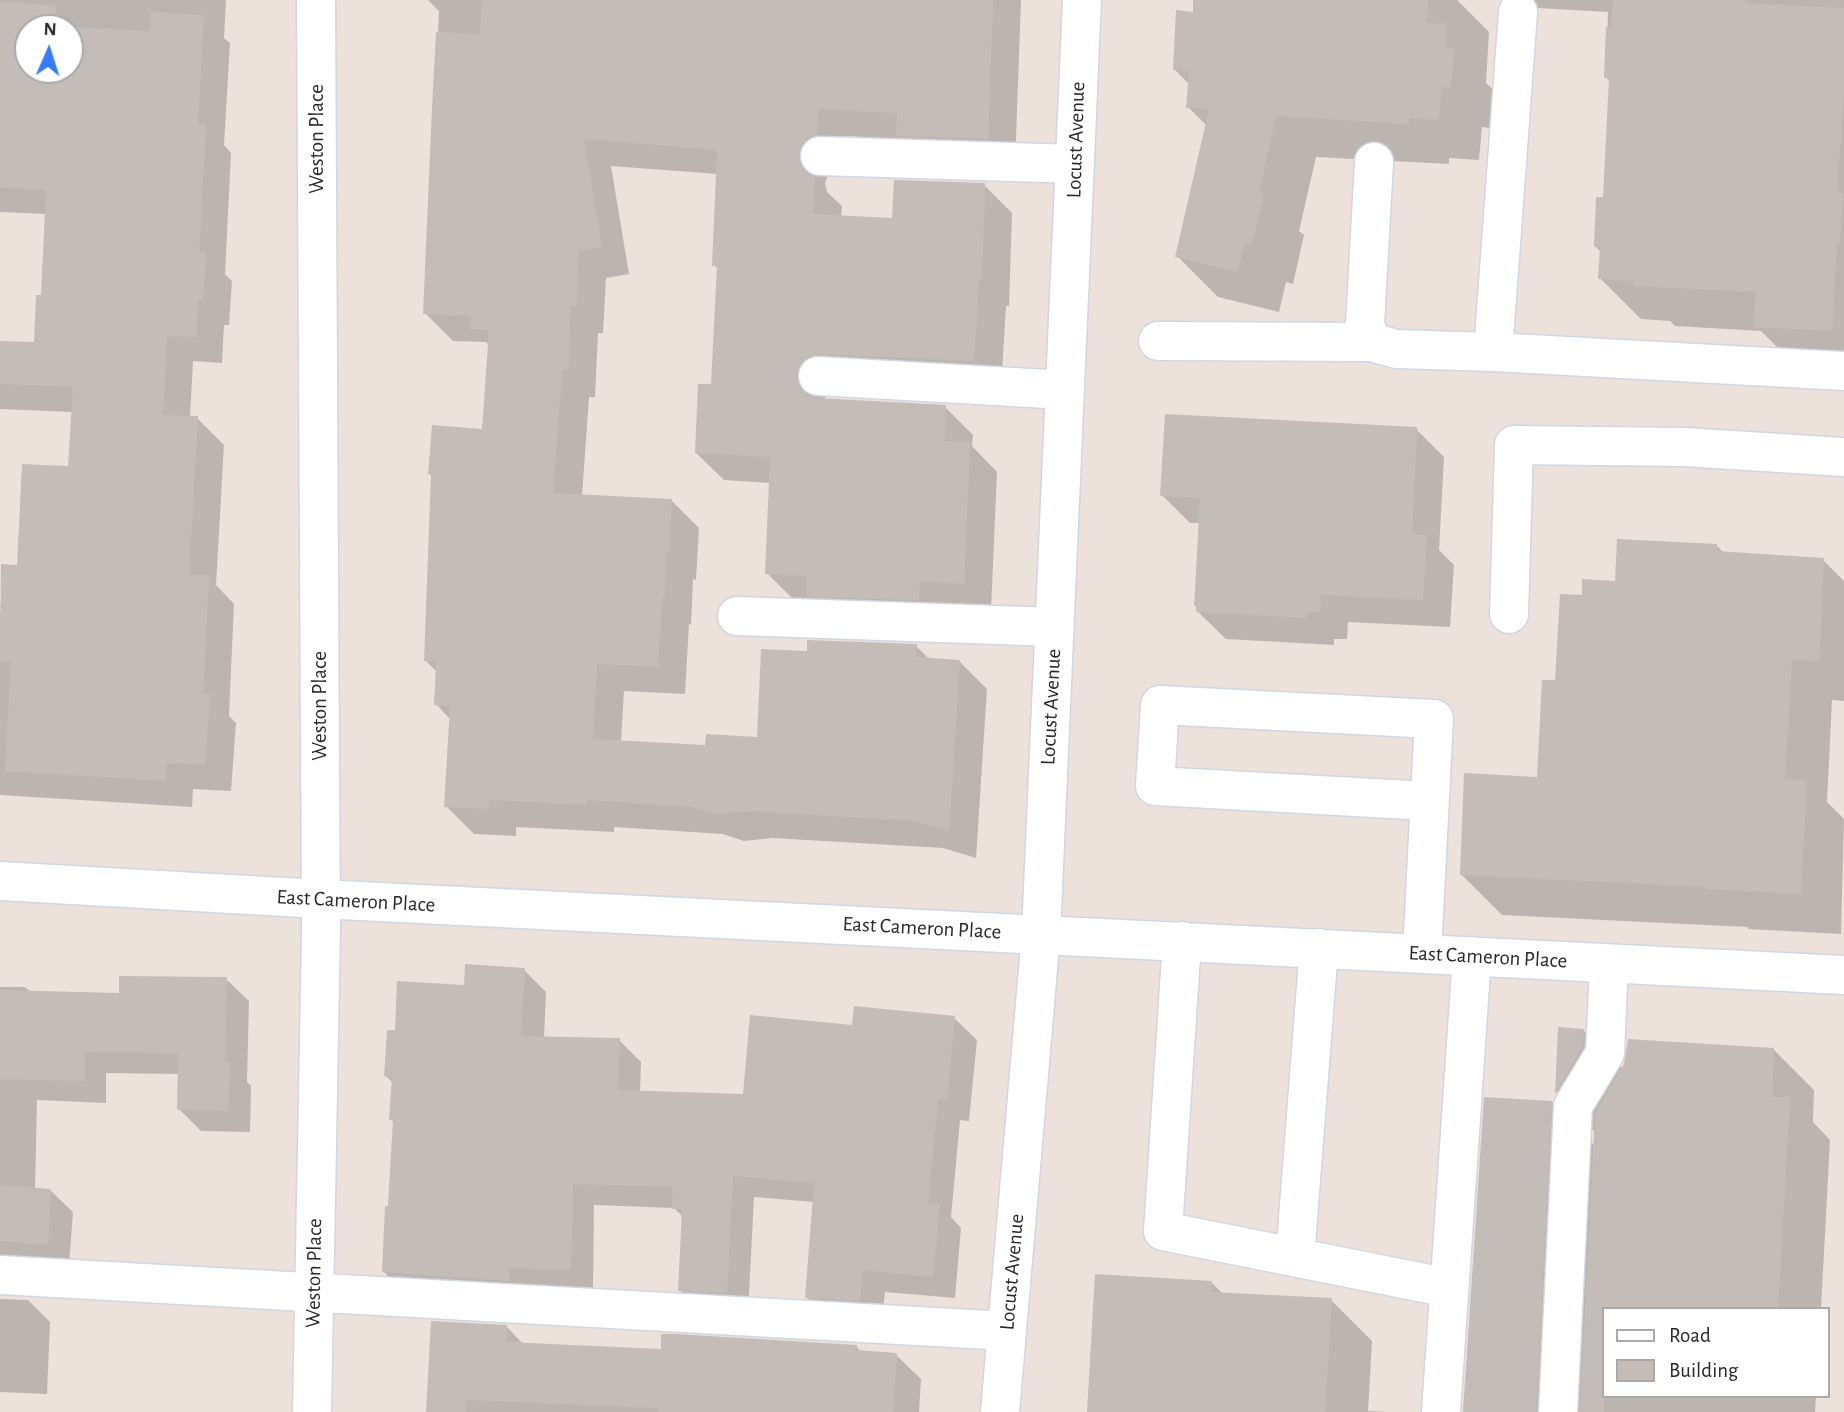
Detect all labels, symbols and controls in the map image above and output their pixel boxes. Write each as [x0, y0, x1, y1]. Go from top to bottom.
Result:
north arrow [14, 14, 84, 84]
text: N [43, 20, 57, 39]
street label: Locust Avenue [1061, 81, 1091, 199]
street label: Weston Place [304, 84, 330, 194]
street label: Locust Avenue [1035, 648, 1067, 766]
street label: Weston Place [307, 651, 333, 761]
street label: East Cameron Place [276, 884, 436, 918]
street label: East Cameron Place [842, 911, 1002, 945]
street label: East Cameron Place [1408, 940, 1568, 974]
street label: Locust Avenue [994, 1213, 1030, 1331]
street label: Weston Place [300, 1218, 328, 1328]
legend [1602, 1307, 1830, 1398]
text: Road [1669, 1325, 1711, 1346]
text: Building [1669, 1360, 1738, 1381]

